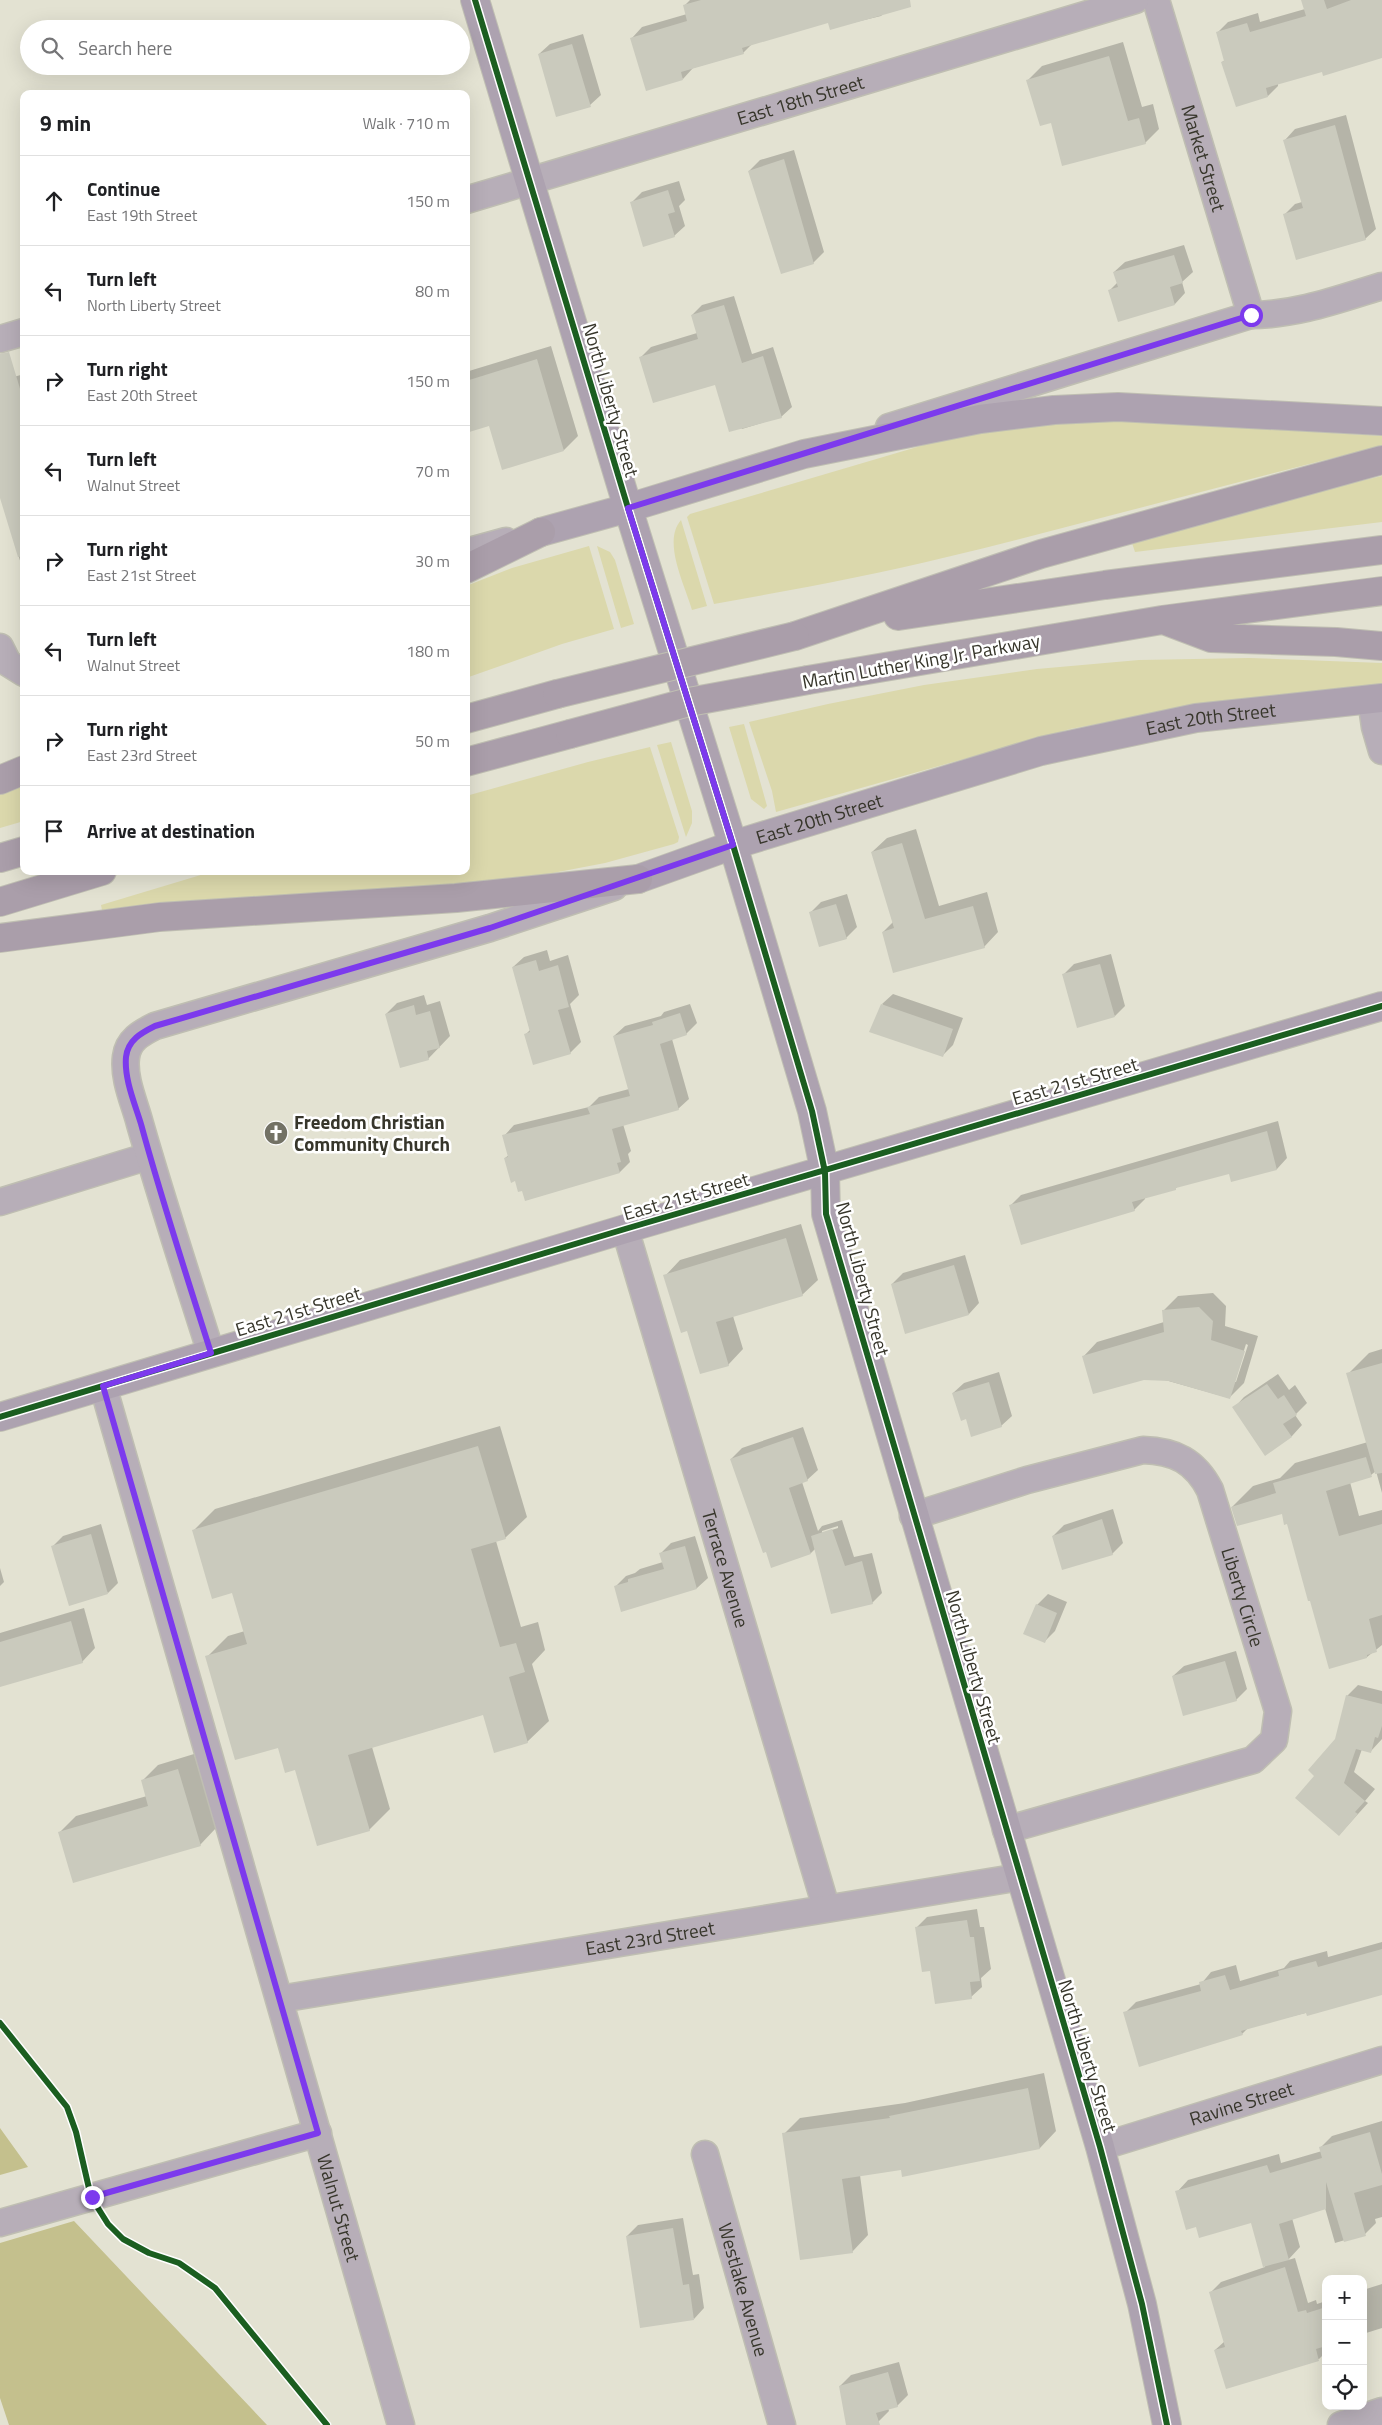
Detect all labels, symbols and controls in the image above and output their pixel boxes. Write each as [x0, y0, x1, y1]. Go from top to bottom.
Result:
search box [20, 20, 470, 75]
text: Search here [78, 33, 172, 62]
icon: search [38, 34, 66, 62]
street label: East 18th Street [733, 67, 868, 132]
street label: Market Street [1174, 101, 1234, 215]
text: 9 min [40, 107, 91, 139]
text: Walk · 710 m [362, 111, 450, 135]
text: Continue [87, 174, 160, 203]
icon: ahead [40, 187, 68, 215]
text: 150 m [406, 189, 450, 213]
text: East 19th Street [87, 203, 197, 227]
text: Turn left [87, 264, 157, 293]
icon: left [40, 277, 68, 305]
text: 80 m [415, 279, 450, 303]
text: North Liberty Street [87, 293, 221, 317]
route start [1240, 304, 1263, 327]
street label: North Liberty Street [576, 320, 647, 481]
text: Turn right [87, 354, 168, 383]
icon: right [40, 367, 68, 395]
text: 150 m [406, 369, 450, 393]
text: East 20th Street [87, 383, 197, 407]
text: Turn left [87, 444, 157, 473]
icon: left [40, 457, 68, 485]
text: 70 m [415, 459, 450, 483]
text: Walnut Street [87, 473, 180, 497]
text: Turn right [87, 534, 168, 563]
icon: right [40, 547, 68, 575]
text: 30 m [415, 549, 450, 573]
text: East 21st Street [87, 563, 196, 587]
text: Turn left [87, 624, 157, 653]
street label: Martin Luther King Jr. Parkway [800, 625, 1042, 696]
icon: left [40, 637, 68, 665]
text: 180 m [406, 639, 450, 663]
text: Walnut Street [87, 653, 180, 677]
street label: East 20th Street [1143, 694, 1278, 742]
text: Turn right [87, 714, 168, 743]
icon: right [40, 727, 68, 755]
text: 50 m [415, 729, 450, 753]
text: East 23rd Street [87, 743, 197, 767]
street label: East 20th Street [752, 785, 886, 851]
text: Arrive at destination [87, 816, 255, 845]
icon: arrive [40, 817, 68, 845]
street label: East 21st Street [1009, 1049, 1141, 1112]
place label: Freedom Christian Community Church [294, 1107, 450, 1158]
church icon: Freedom Christian Community Church [263, 1120, 289, 1146]
street label: East 21st Street [620, 1164, 752, 1227]
street label: North Liberty Street [829, 1198, 898, 1360]
street label: East 21st Street [232, 1278, 364, 1343]
street label: Terrace Avenue [695, 1506, 757, 1631]
street label: Liberty Circle [1214, 1543, 1272, 1650]
street label: North Liberty Street [939, 1587, 1010, 1748]
street label: East 23rd Street [583, 1913, 717, 1962]
street label: North Liberty Street [1051, 1976, 1126, 2136]
street label: Ravine Street [1186, 2073, 1297, 2133]
street label: Walnut Street [310, 2151, 368, 2265]
route end [81, 2186, 104, 2209]
street label: Westlake Avenue [711, 2219, 777, 2360]
map controls [1322, 2275, 1367, 2410]
button: + [1322, 2275, 1367, 2320]
button: − [1322, 2320, 1367, 2365]
button: locate [1322, 2365, 1367, 2410]

